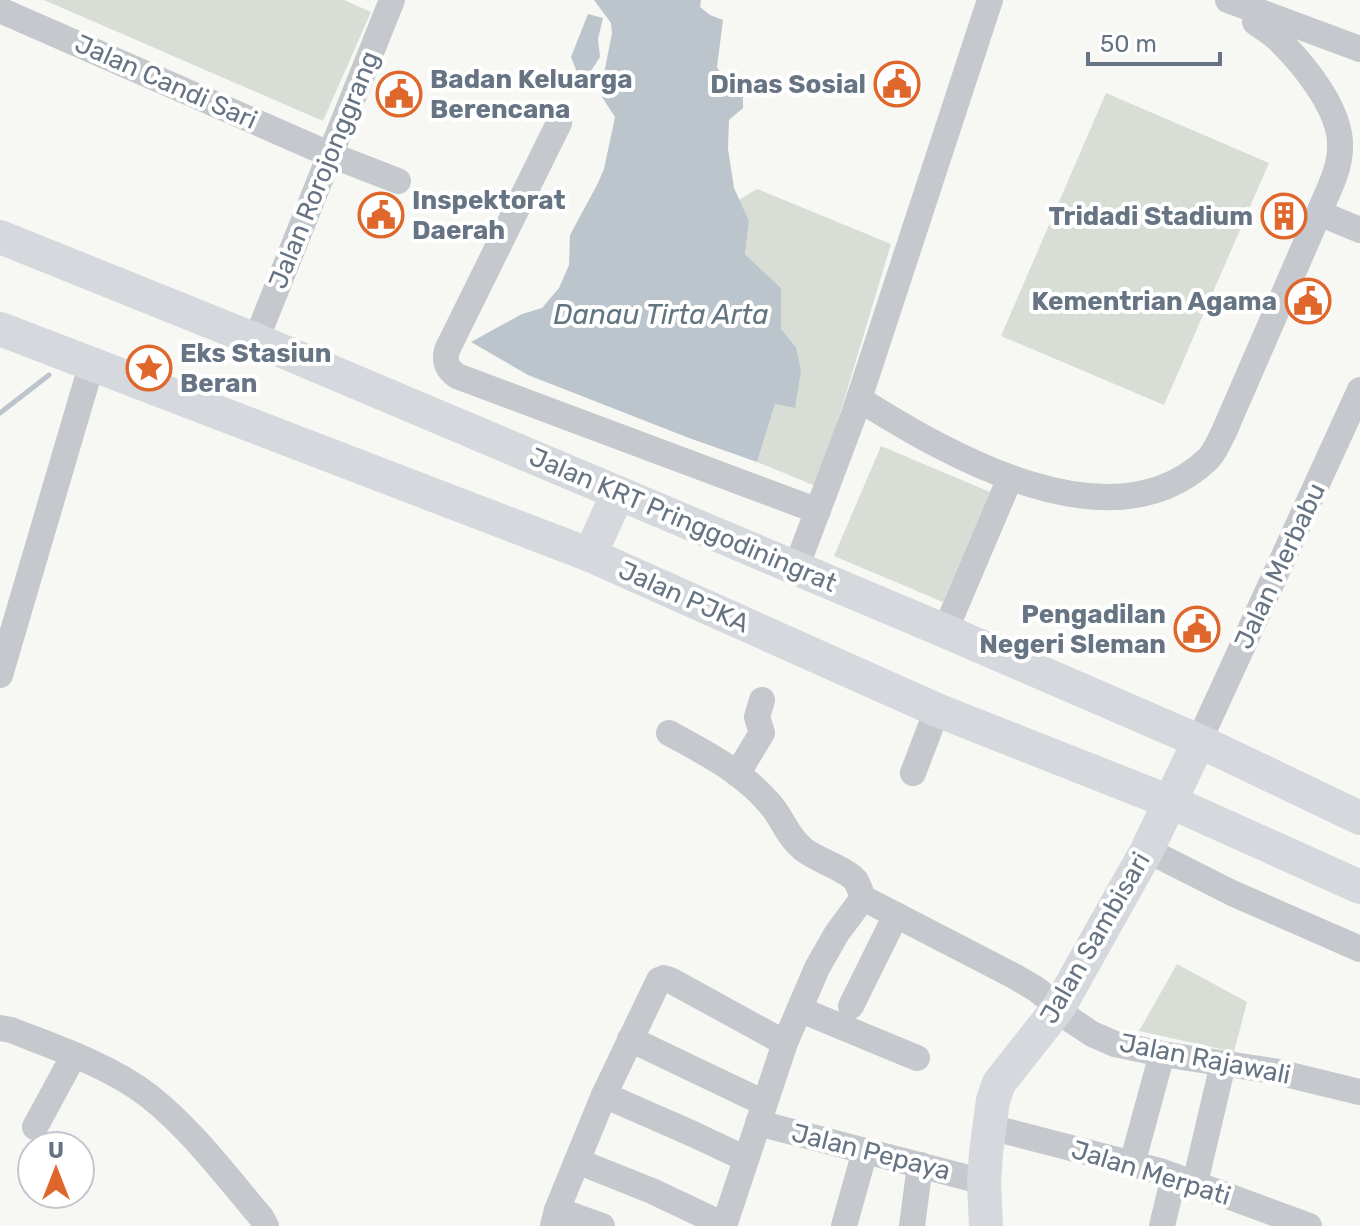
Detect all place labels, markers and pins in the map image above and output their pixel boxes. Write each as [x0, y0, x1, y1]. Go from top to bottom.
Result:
public building icon: Dinas Sosial [873, 60, 921, 108]
place label: Badan Keluarga Berencana [430, 64, 633, 125]
place label: Dinas Sosial [710, 69, 866, 100]
public building icon: Badan Keluarga Berencana [375, 70, 423, 118]
place label: Inspektorat Daerah [412, 185, 566, 246]
public building icon: Inspektorat Daerah [357, 191, 405, 239]
building icon: Tridadi Stadium [1260, 192, 1308, 240]
place label: Tridadi Stadium [1049, 201, 1253, 232]
public building icon: Kementrian Agama [1284, 277, 1332, 325]
place label: Kementrian Agama [1031, 286, 1277, 317]
place label: Eks Stasiun Beran [180, 338, 331, 399]
place icon: Eks Stasiun Beran [125, 344, 173, 392]
place label: Pengadilan Negeri Sleman [979, 599, 1166, 660]
public building icon: Pengadilan Negeri Sleman [1173, 605, 1221, 653]

